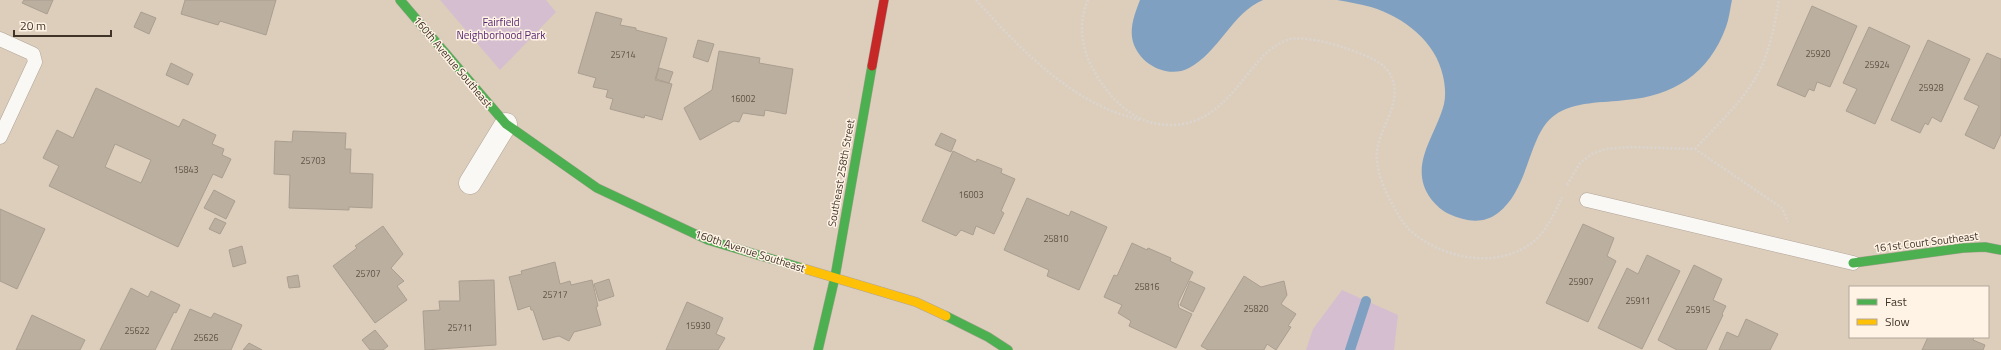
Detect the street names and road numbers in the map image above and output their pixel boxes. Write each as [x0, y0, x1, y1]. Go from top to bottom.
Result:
street label: 160th Avenue Southeast [410, 13, 496, 111]
street label: Southeast 258th Street [824, 118, 858, 228]
street label: 160th Avenue Southeast [693, 226, 807, 276]
street label: 161st Court Southeast [1873, 228, 1979, 256]

